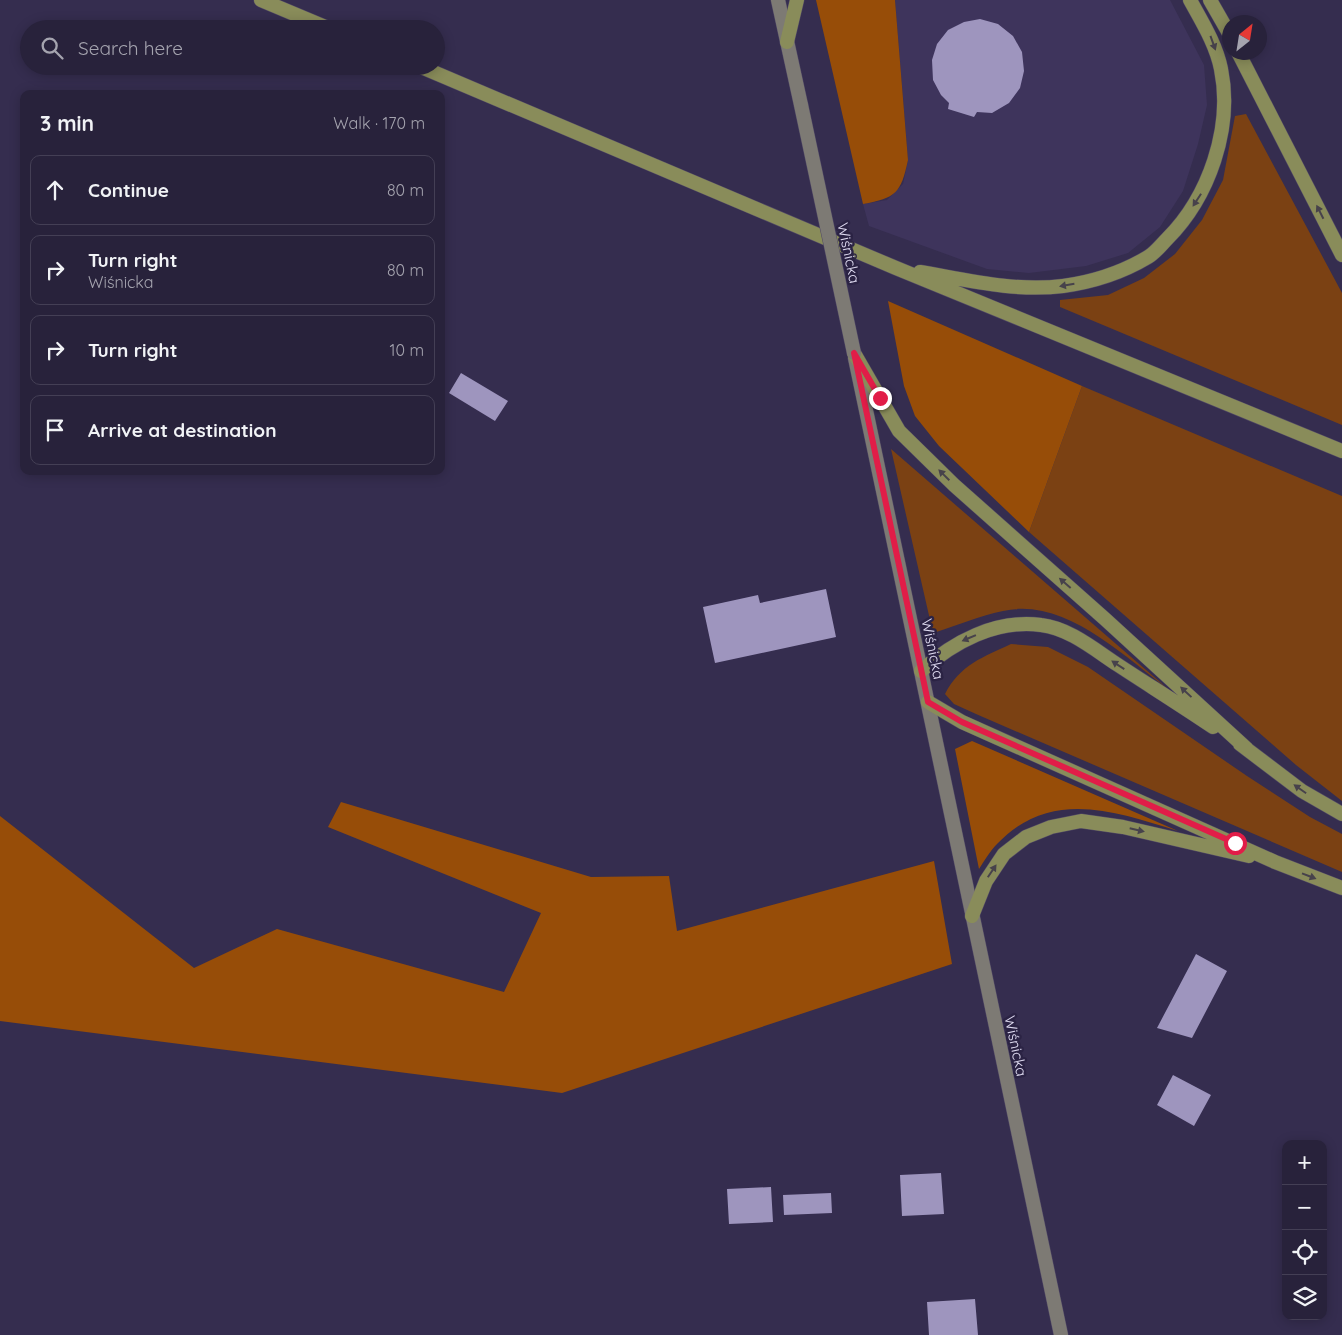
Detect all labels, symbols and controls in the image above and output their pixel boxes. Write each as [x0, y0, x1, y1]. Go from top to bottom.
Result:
north arrow [1222, 15, 1267, 60]
search box [20, 20, 445, 75]
icon: search [38, 34, 66, 62]
text: Search here [78, 36, 183, 60]
one-way arrow [1209, 36, 1217, 50]
text: 3 min [40, 110, 94, 136]
text: Walk · 170 m [333, 113, 425, 133]
icon: ahead [41, 176, 69, 204]
text: Continue [88, 178, 169, 202]
text: 80 m [387, 180, 424, 200]
one-way arrow [1192, 193, 1202, 206]
one-way arrow [1316, 205, 1324, 219]
street label: Wiśnicka [833, 221, 865, 285]
text: Turn right [88, 248, 177, 272]
icon: right [41, 256, 69, 284]
text: 80 m [387, 260, 424, 280]
text: Wiśnicka [88, 272, 154, 292]
one-way arrow [1058, 281, 1074, 289]
icon: right [41, 336, 69, 364]
text: Turn right [88, 338, 177, 362]
text: 10 m [390, 340, 424, 360]
route end [869, 387, 892, 410]
icon: arrive [41, 416, 69, 444]
text: Arrive at destination [88, 418, 277, 442]
one-way arrow [938, 469, 950, 481]
one-way arrow [1060, 577, 1072, 589]
street label: Wiśnicka [917, 617, 949, 681]
one-way arrow [961, 634, 976, 642]
one-way arrow [1112, 661, 1125, 670]
one-way arrow [1180, 686, 1192, 698]
one-way arrow [1293, 784, 1307, 794]
one-way arrow [1129, 826, 1144, 834]
route start [1224, 832, 1247, 855]
one-way arrow [987, 865, 997, 878]
one-way arrow [1301, 872, 1316, 880]
street label: Wiśnicka [1000, 1014, 1032, 1078]
map controls [1282, 1140, 1327, 1320]
button: + [1282, 1140, 1327, 1185]
button: − [1282, 1185, 1327, 1230]
button: locate [1282, 1230, 1327, 1275]
button: layers [1282, 1275, 1327, 1320]

